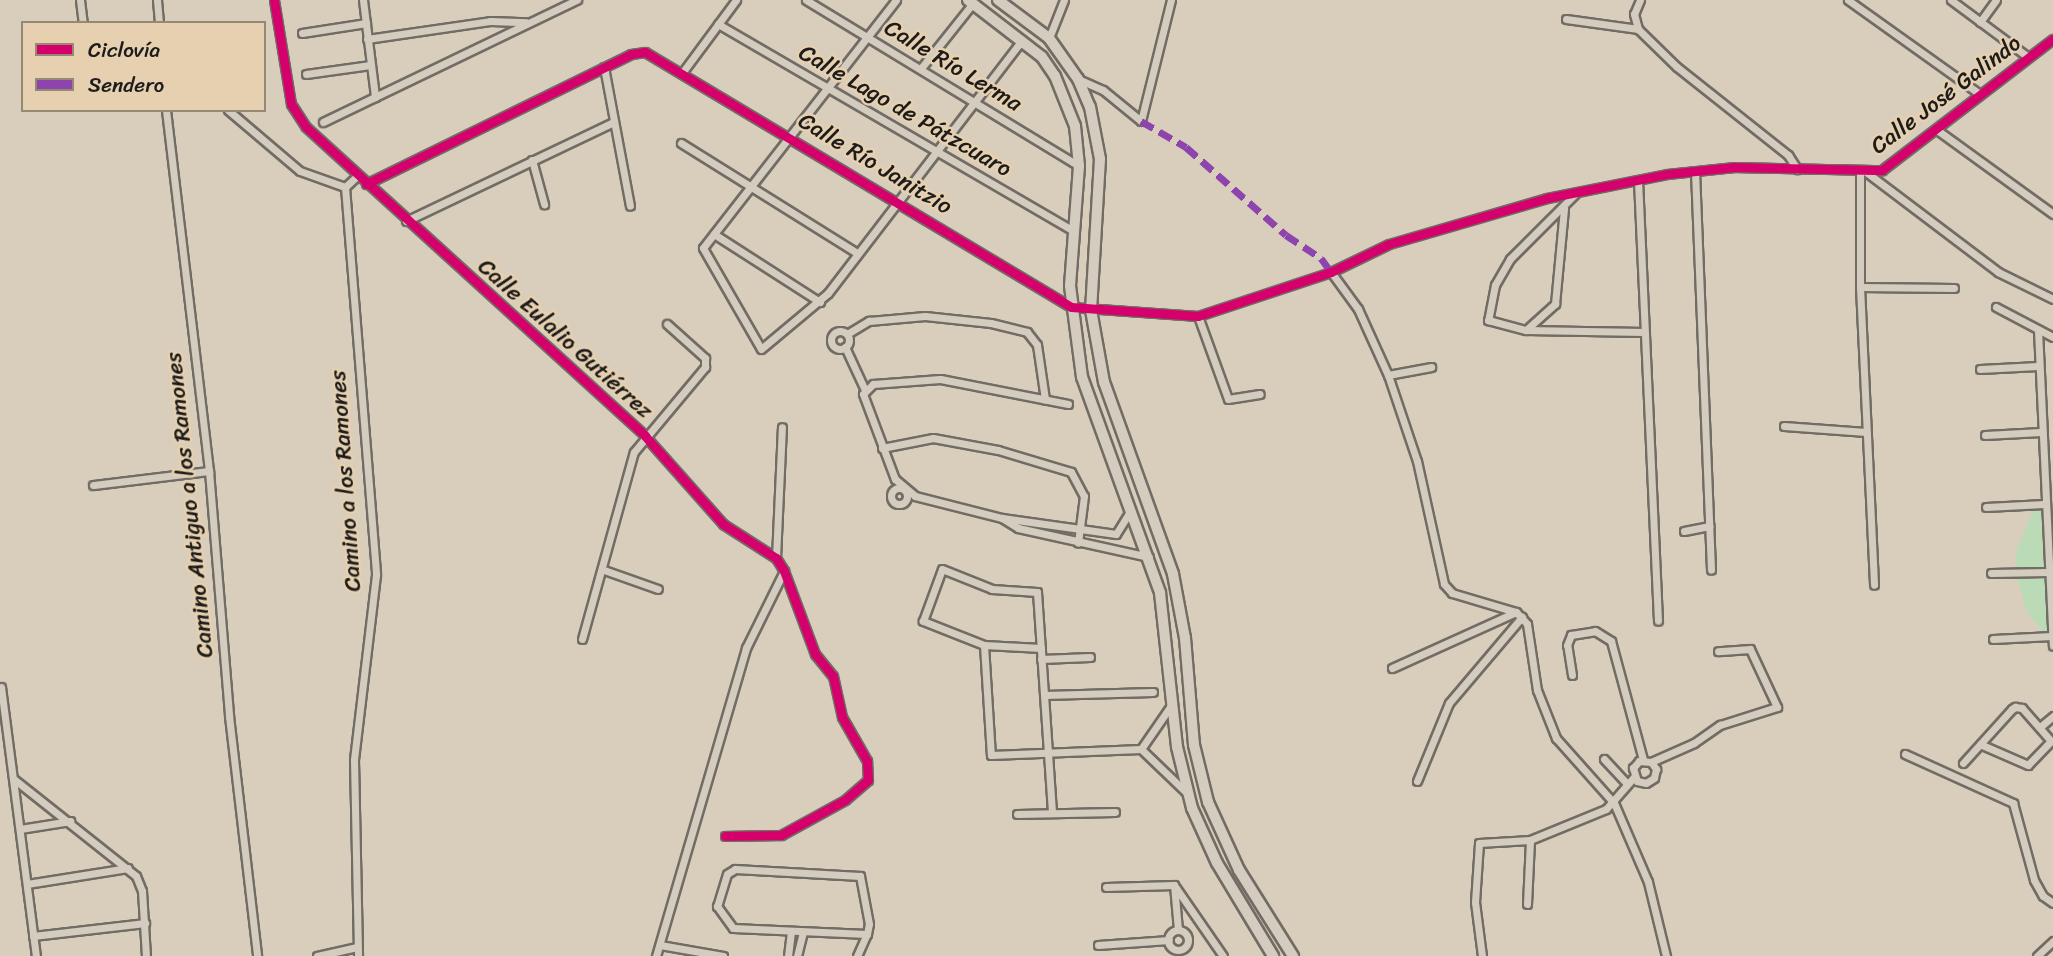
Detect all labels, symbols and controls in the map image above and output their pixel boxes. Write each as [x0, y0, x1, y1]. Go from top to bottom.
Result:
street label: Calle Río Lerma [879, 14, 1027, 118]
legend [21, 21, 266, 112]
street label: Calle José Galindo [1865, 29, 2027, 161]
text: Ciclovía [88, 31, 160, 69]
street label: Calle Lago de Pátzcuaro [794, 39, 1016, 183]
text: Sendero [88, 66, 164, 104]
street label: Calle Río Janitzio [793, 107, 957, 221]
street label: Calle Eulalio Gutiérrez [472, 253, 658, 425]
street label: Camino Antiguo a los Ramones [160, 352, 220, 658]
street label: Camino a los Ramones [325, 370, 367, 592]

